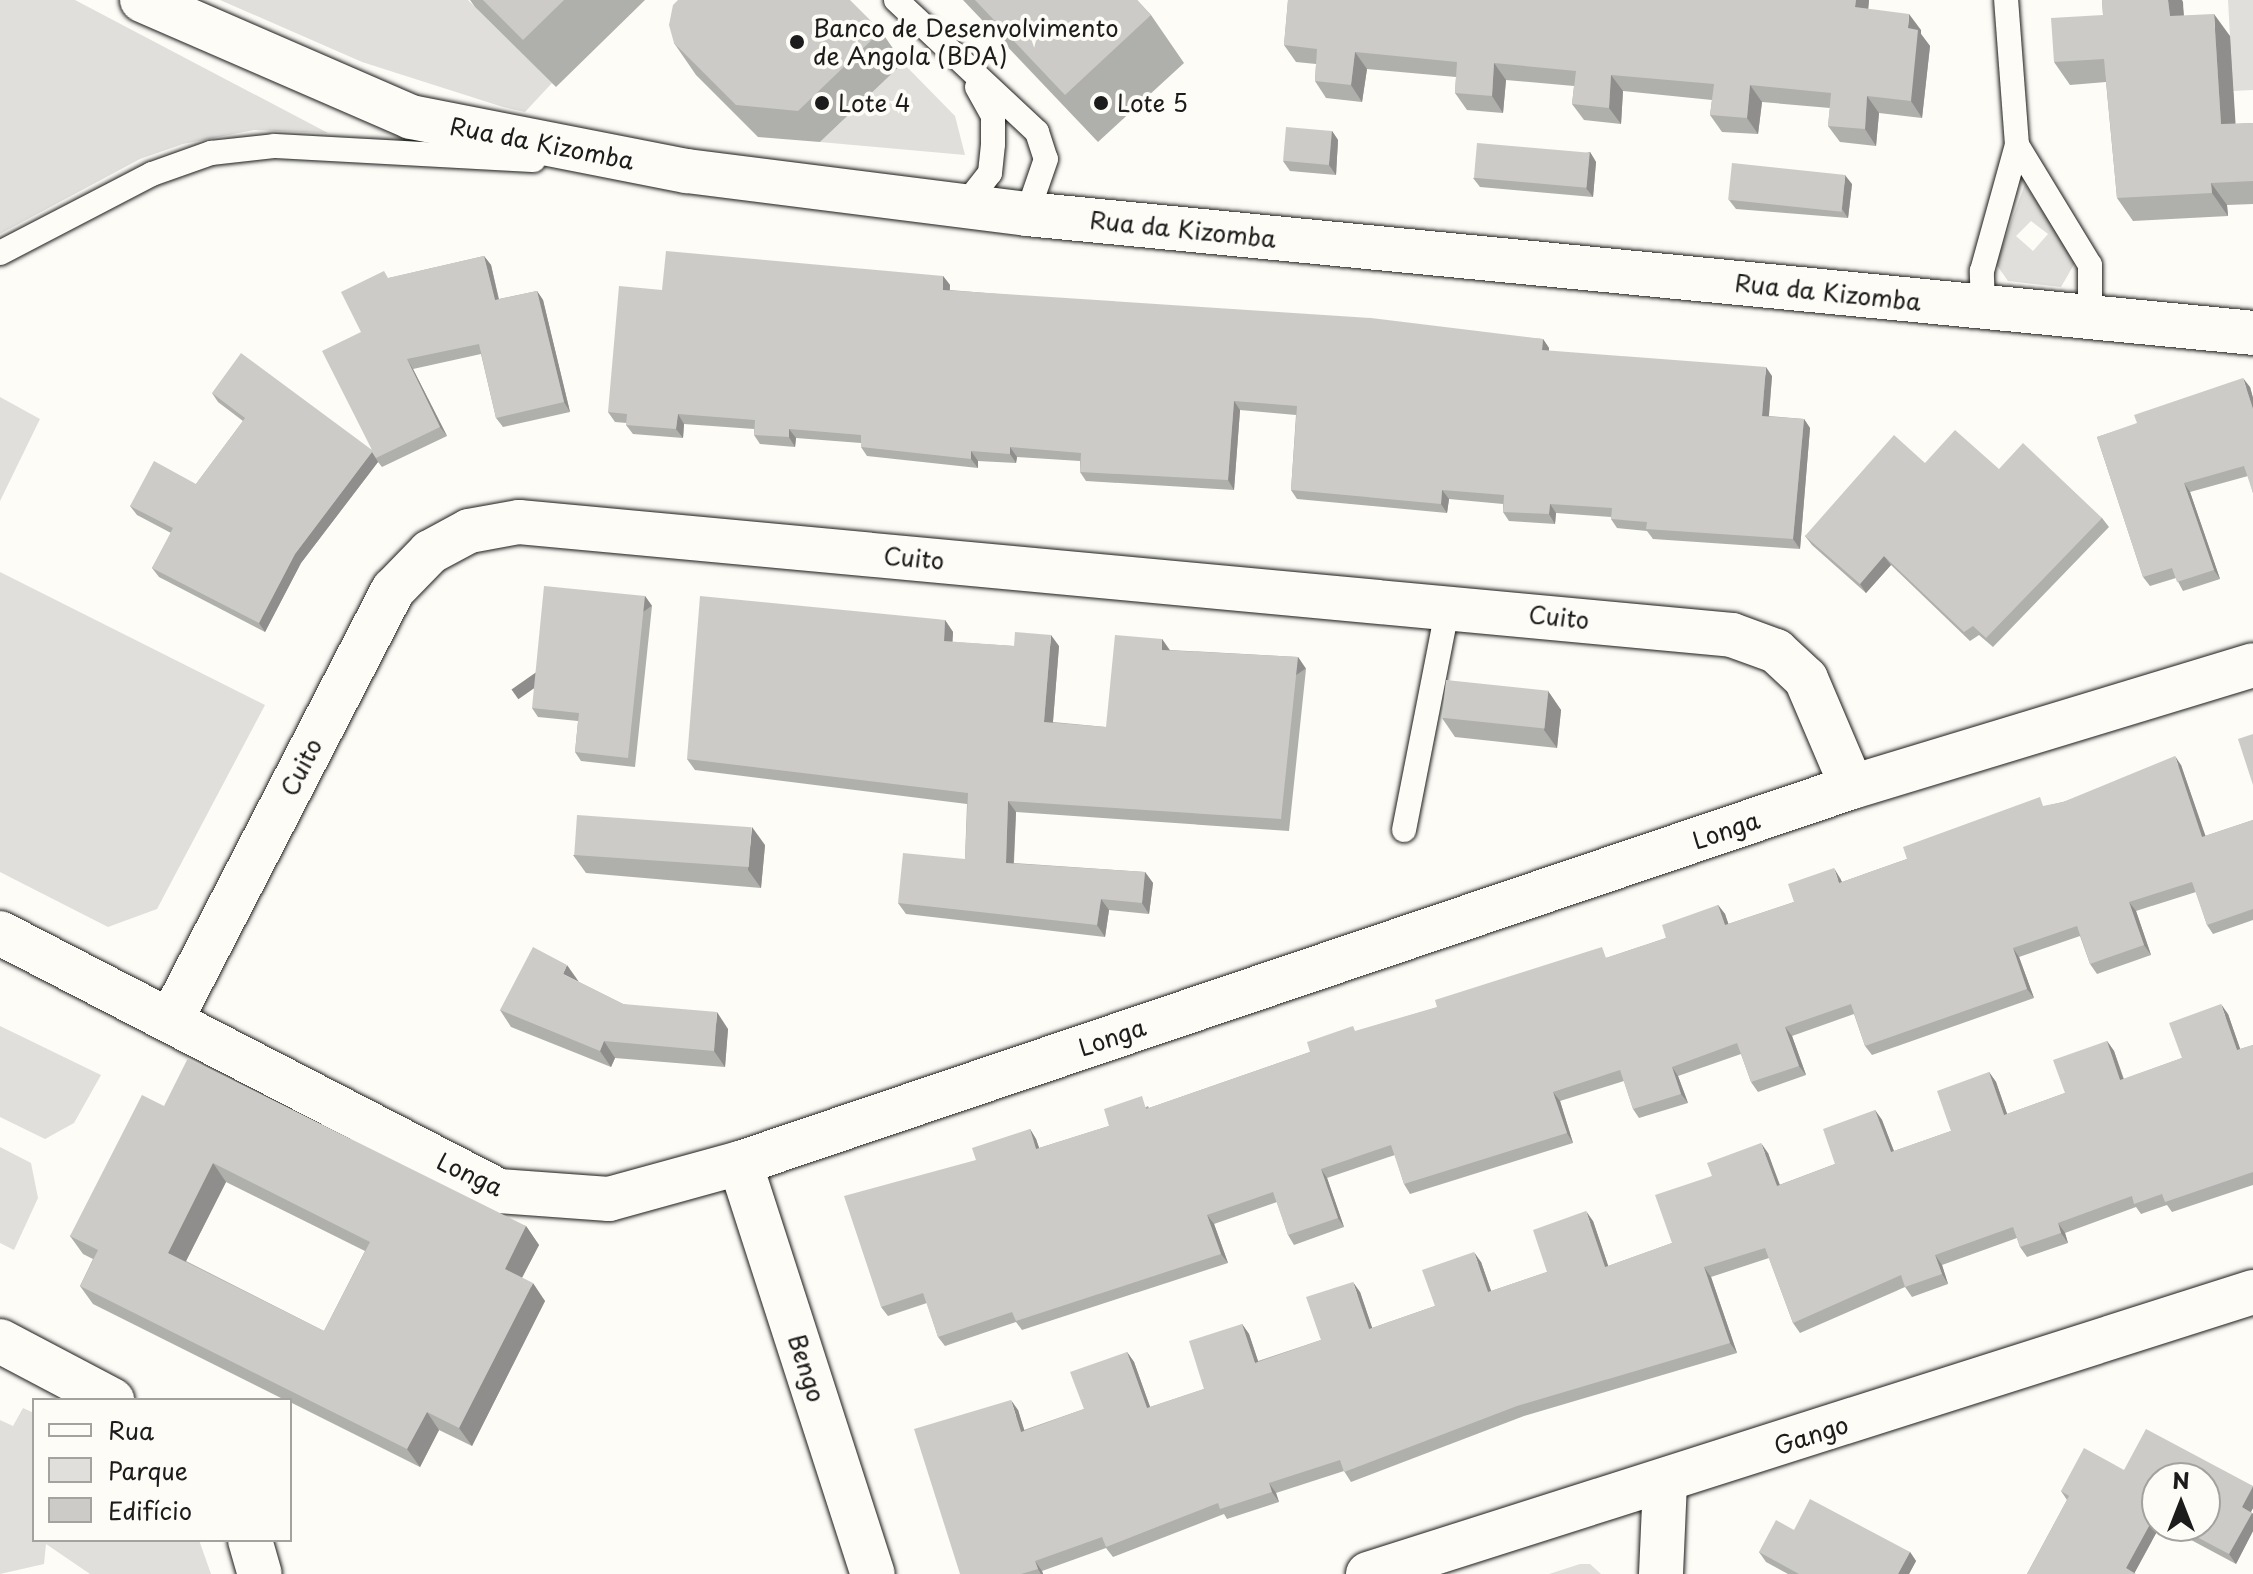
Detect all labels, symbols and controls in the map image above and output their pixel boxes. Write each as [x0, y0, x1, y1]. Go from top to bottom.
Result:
place label: Banco de Desenvolvimento de Angola (BDA) [813, 14, 1119, 70]
marker: Banco de Desenvolvimento de Angola (BDA) [788, 33, 806, 51]
place label: Lote 4 [838, 89, 910, 117]
place label: Lote 5 [1117, 89, 1189, 117]
marker: Lote 4 [813, 94, 831, 112]
marker: Lote 5 [1092, 94, 1110, 112]
street label: Rua da Kizomba [447, 111, 637, 175]
street label: Rua da Kizomba [1088, 205, 1278, 253]
street label: Rua da Kizomba [1733, 268, 1923, 316]
street label: Cuito [882, 541, 946, 575]
street label: Cuito [1527, 599, 1591, 635]
street label: Cuito [274, 733, 328, 801]
street label: Longa [1689, 805, 1763, 855]
street label: Longa [1075, 1012, 1149, 1062]
street label: Longa [433, 1146, 507, 1202]
street label: Bengo [783, 1330, 831, 1406]
legend [32, 1398, 292, 1542]
street label: Gango [1770, 1409, 1852, 1461]
text: Rua [108, 1412, 154, 1448]
text: Parque [108, 1452, 188, 1488]
north arrow [2141, 1462, 2221, 1542]
text: N [2172, 1463, 2190, 1496]
text: Edifício [108, 1492, 192, 1528]

